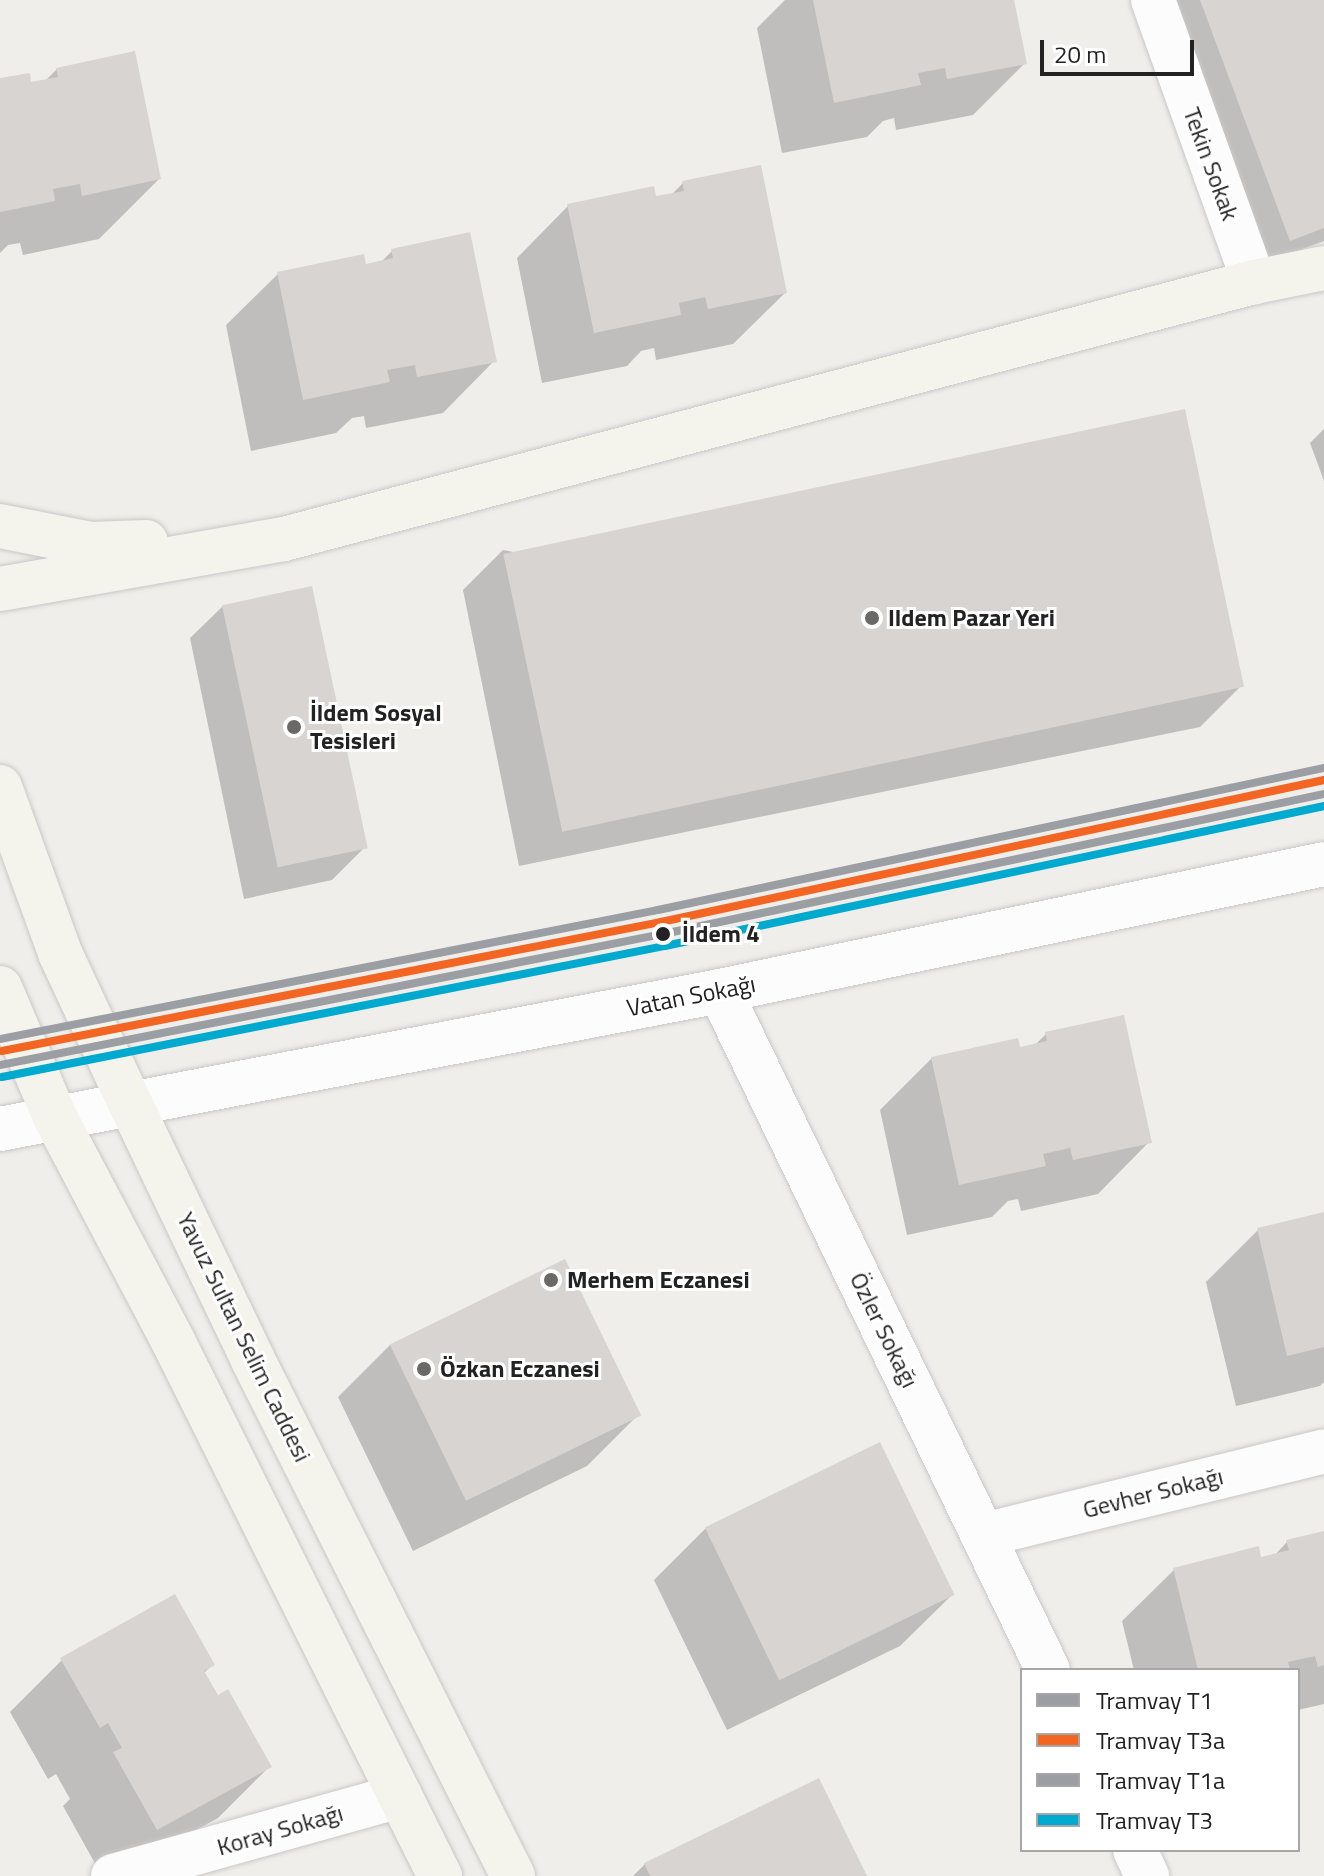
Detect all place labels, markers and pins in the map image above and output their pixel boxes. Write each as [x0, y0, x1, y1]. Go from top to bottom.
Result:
place label: Ildem Pazar Yeri [888, 604, 1055, 632]
marker: Ildem Pazar Yeri [863, 609, 881, 627]
place label: İldem Sosyal Tesisleri [310, 699, 442, 755]
marker: İldem Sosyal Tesisleri [285, 718, 303, 736]
place label: İldem 4 [682, 920, 760, 948]
marker: İldem 4 [651, 922, 675, 946]
place label: Merhem Eczanesi [567, 1266, 750, 1294]
marker: Merhem Eczanesi [542, 1271, 560, 1289]
place label: Özkan Eczanesi [440, 1355, 600, 1383]
marker: Özkan Eczanesi [415, 1360, 433, 1378]

